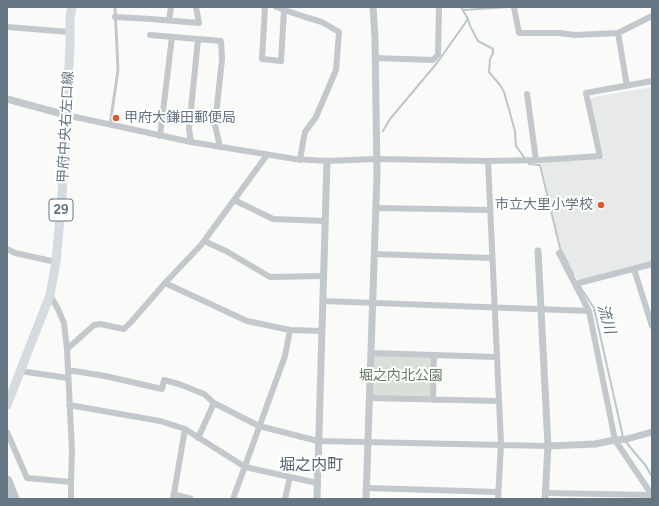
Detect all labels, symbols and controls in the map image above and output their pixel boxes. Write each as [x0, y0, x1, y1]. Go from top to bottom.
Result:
street label: 甲府中央右左口線 [55, 71, 77, 183]
place label: 甲府大鎌田郵便局 [124, 110, 236, 126]
marker: 甲府大鎌田郵便局 [111, 113, 121, 123]
place label: 市立大里小学校 [495, 197, 593, 213]
road number: 29 [49, 199, 73, 221]
marker: 市立大里小学校 [596, 200, 606, 210]
water label: 流川 [593, 302, 619, 336]
park label: 堀之内北公園 [359, 368, 443, 384]
district label: 堀之内町 [279, 455, 343, 475]

